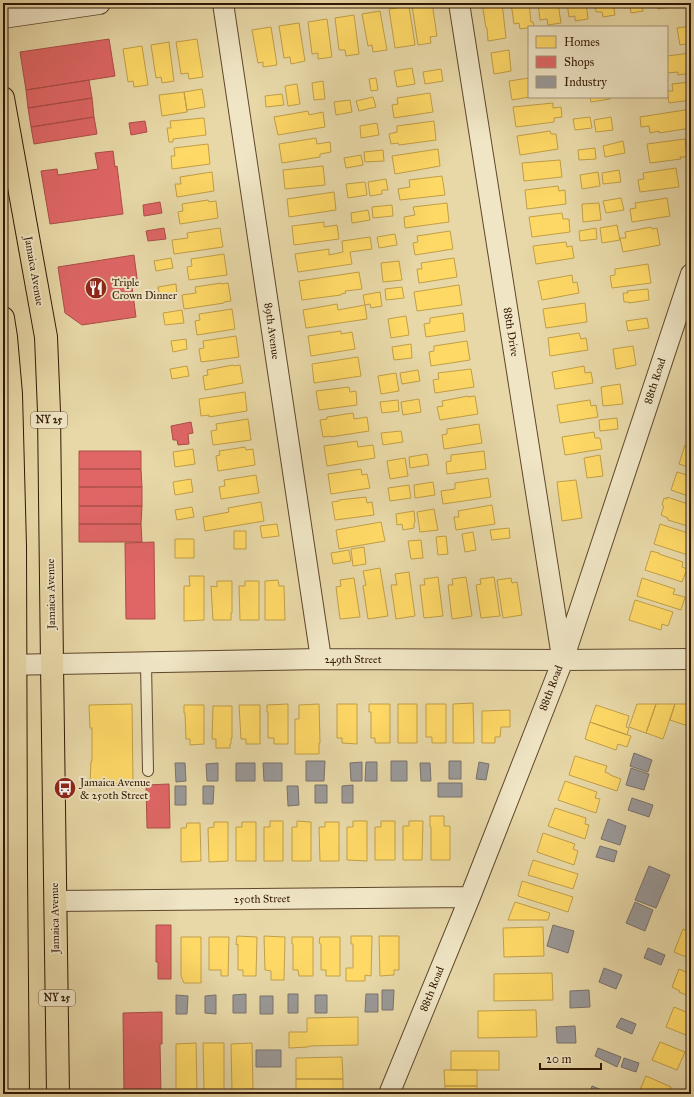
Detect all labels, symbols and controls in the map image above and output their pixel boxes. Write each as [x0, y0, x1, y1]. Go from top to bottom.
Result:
legend [528, 26, 668, 98]
text: Homes [564, 35, 600, 49]
text: Shops [564, 55, 594, 69]
text: Industry [564, 75, 607, 89]
street label: Jamaica Avenue [20, 234, 47, 307]
restaurant icon: Triple Crown Dinner [83, 275, 109, 301]
place label: Triple Crown Dinner [112, 276, 178, 302]
street label: 89th Avenue [262, 302, 282, 361]
street label: 88th Drive [501, 307, 521, 358]
street label: 88th Road [641, 356, 669, 406]
road number: NY 25 [31, 412, 67, 428]
street label: Jamaica Avenue [44, 558, 59, 630]
street label: 249th Street [324, 653, 382, 666]
street label: 88th Road [536, 663, 566, 713]
bus stop icon: Jamaica Avenue & 250th Street [52, 775, 78, 801]
place label: Jamaica Avenue & 250th Street [79, 776, 151, 802]
street label: Jamaica Avenue [48, 882, 63, 954]
street label: 250th Street [234, 892, 290, 906]
street label: 88th Road [417, 964, 447, 1013]
road number: NY 25 [39, 990, 75, 1006]
scale bar [540, 1045, 601, 1071]
text: 20 m [546, 1052, 572, 1066]

